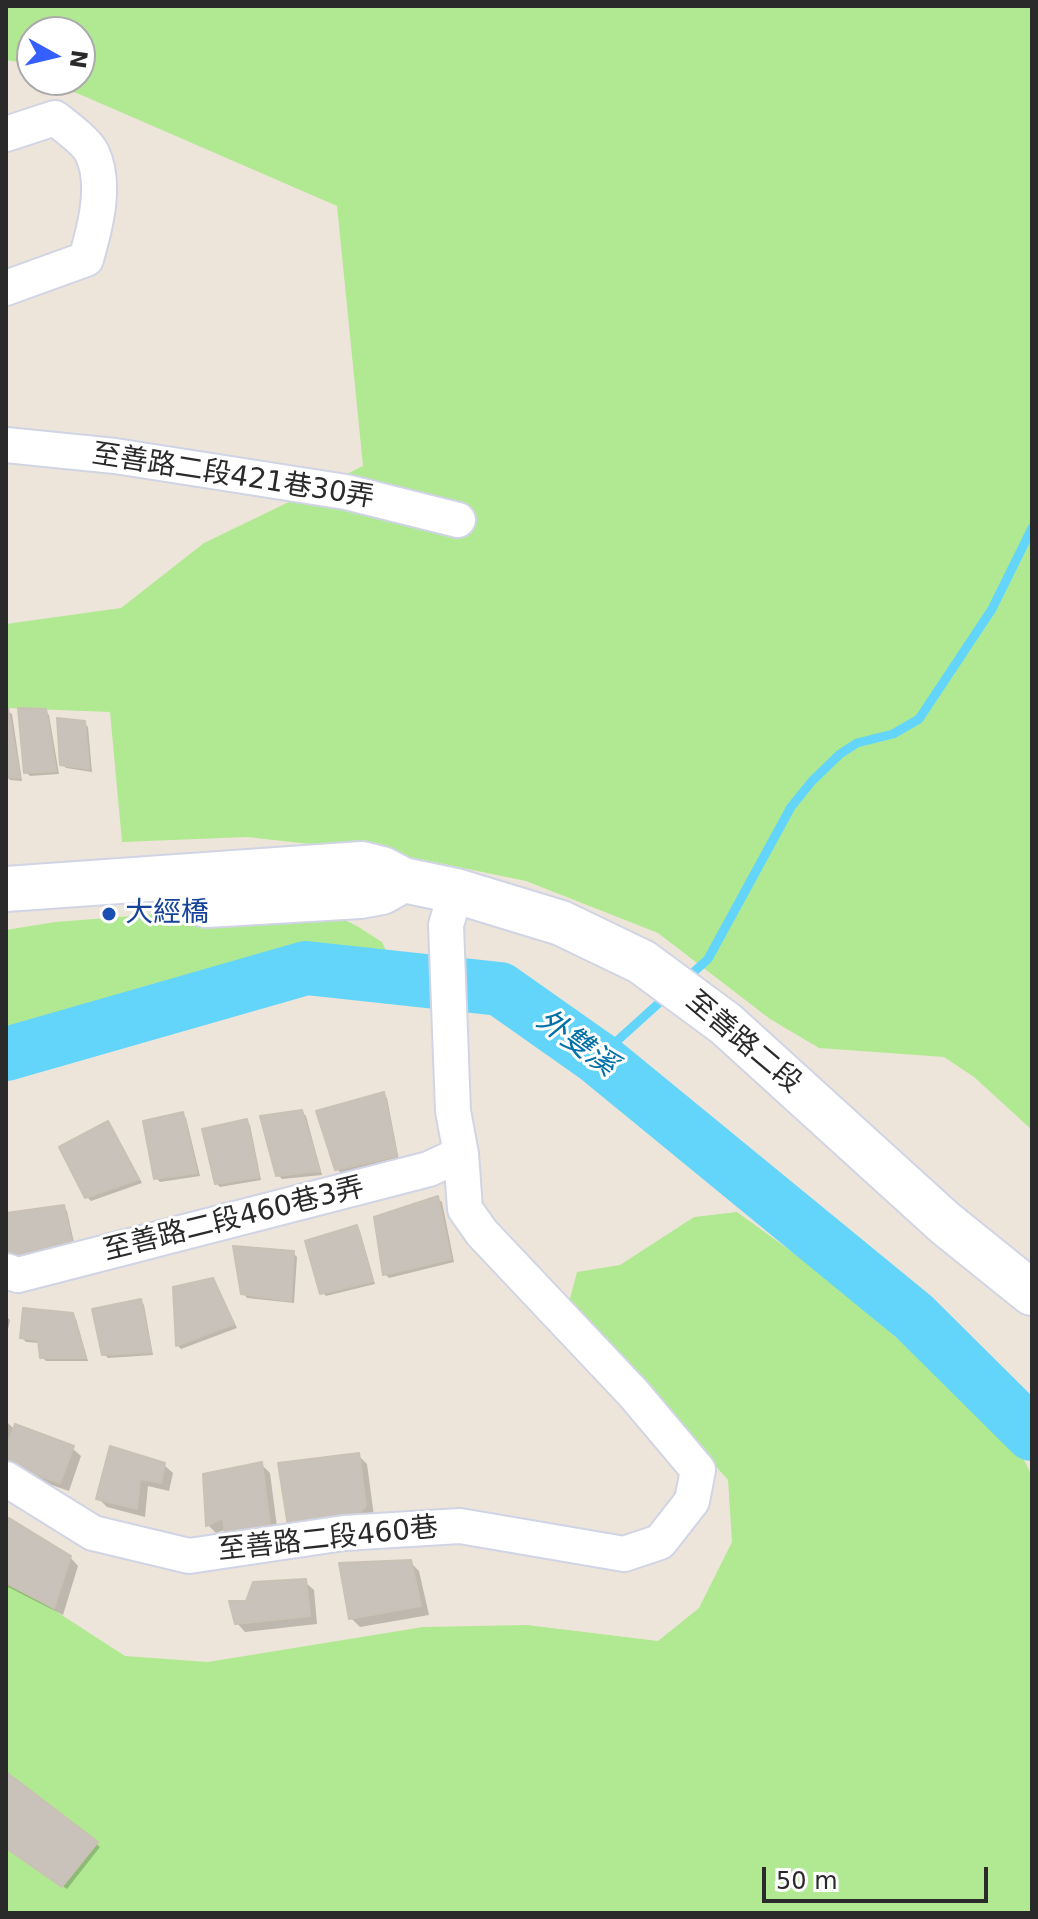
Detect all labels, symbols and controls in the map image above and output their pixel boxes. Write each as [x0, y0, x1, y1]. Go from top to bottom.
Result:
north arrow [16, 16, 96, 96]
text: N [65, 48, 92, 70]
street label: 至善路二段421巷30弄 [90, 438, 376, 516]
place label: 大經橋 [125, 897, 209, 931]
marker: 大經橋 [100, 905, 118, 923]
street label: 至善路二段 [679, 985, 807, 1101]
water label: 外雙溪 [529, 1003, 623, 1085]
street label: 至善路二段460巷3弄 [100, 1171, 368, 1269]
street label: 至善路二段460巷 [216, 1512, 440, 1568]
scale bar [766, 1851, 992, 1901]
text: 50 m [776, 1867, 838, 1895]

